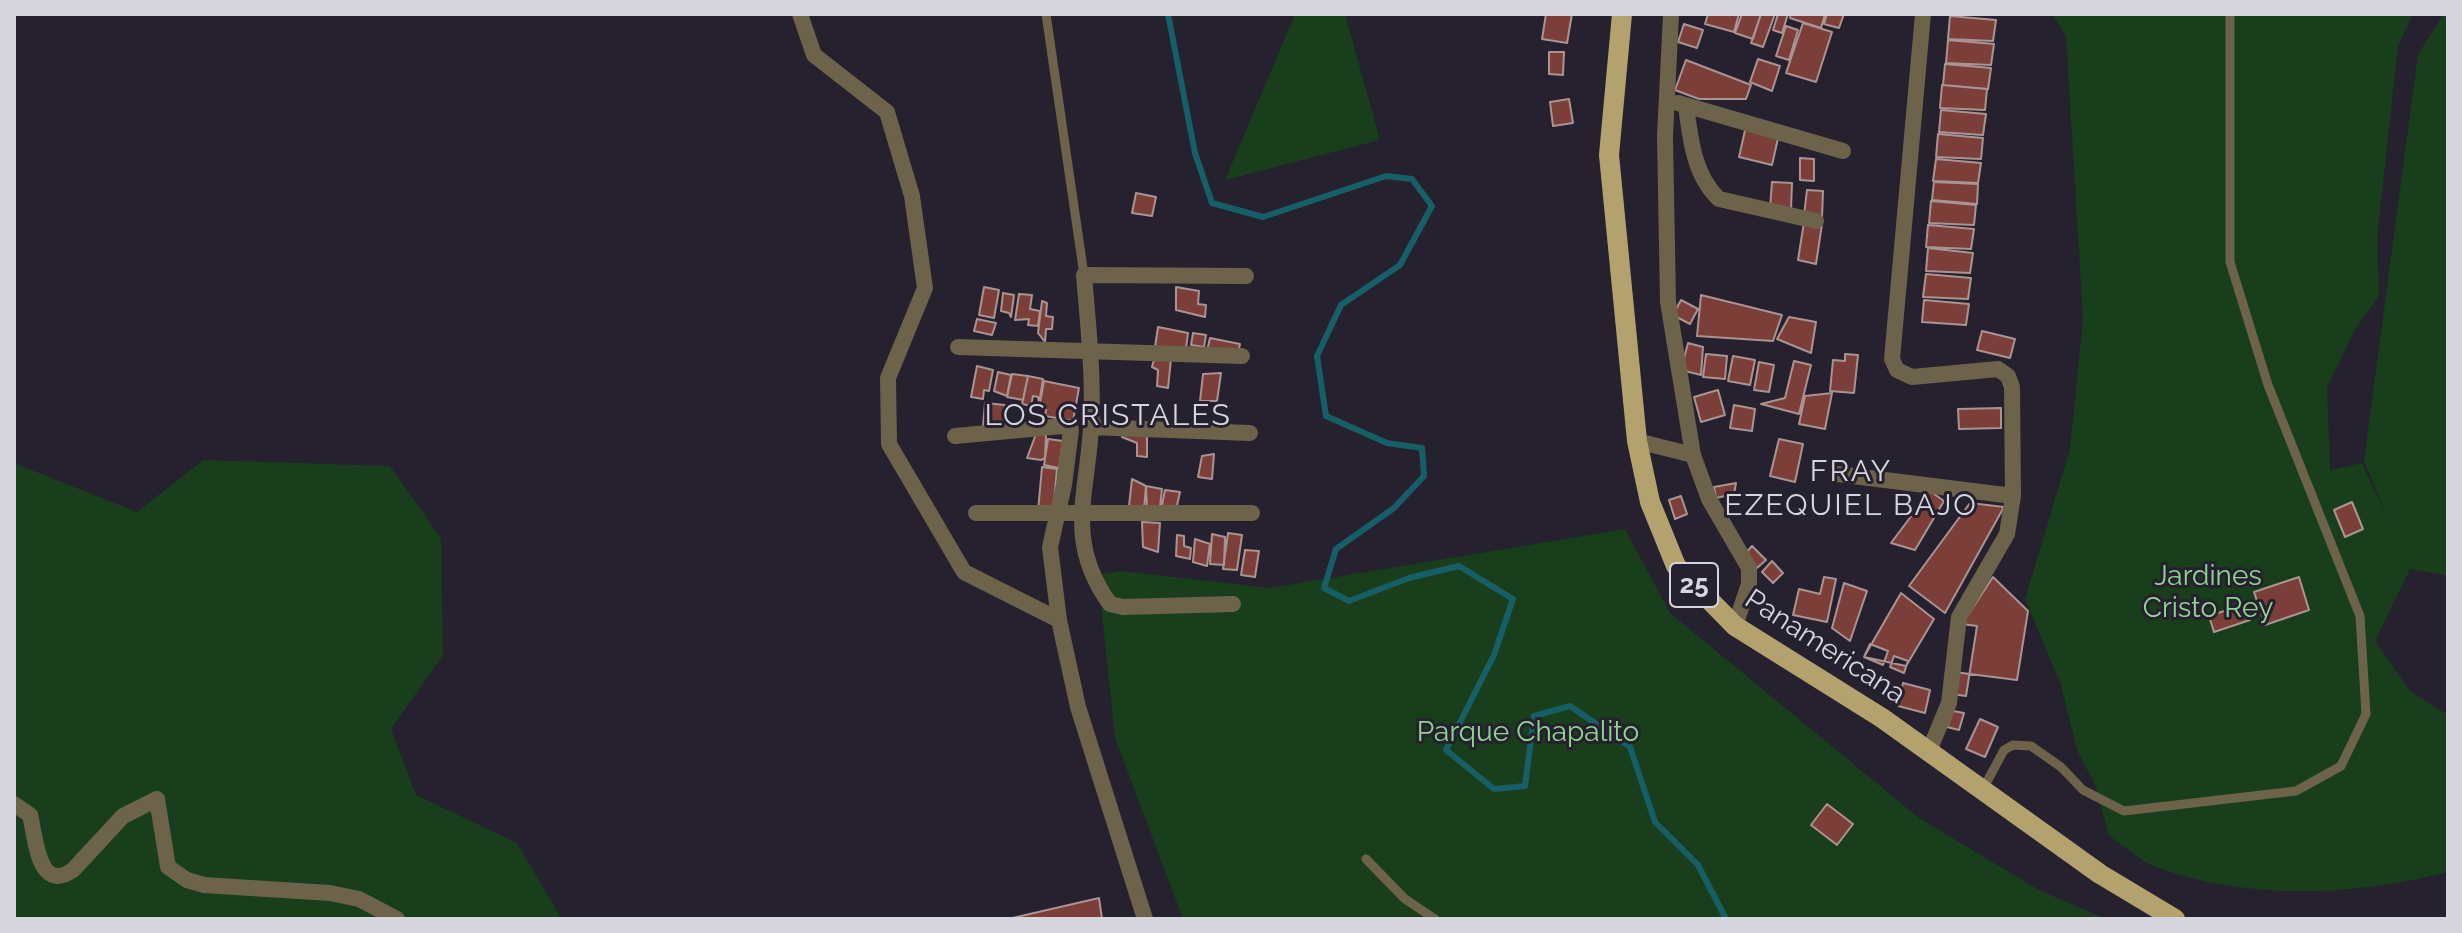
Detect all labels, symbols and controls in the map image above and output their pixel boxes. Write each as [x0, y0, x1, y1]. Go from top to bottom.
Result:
district label: LOS CRISTALES [984, 398, 1232, 434]
district label: FRAY EZEQUIEL BAJO [1724, 454, 1978, 524]
park label: Jardines Cristo Rey [2143, 560, 2273, 626]
road number: 25 [1670, 563, 1718, 607]
street label: Panamericana [1739, 583, 1911, 711]
park label: Parque Chapalito [1417, 716, 1639, 750]

